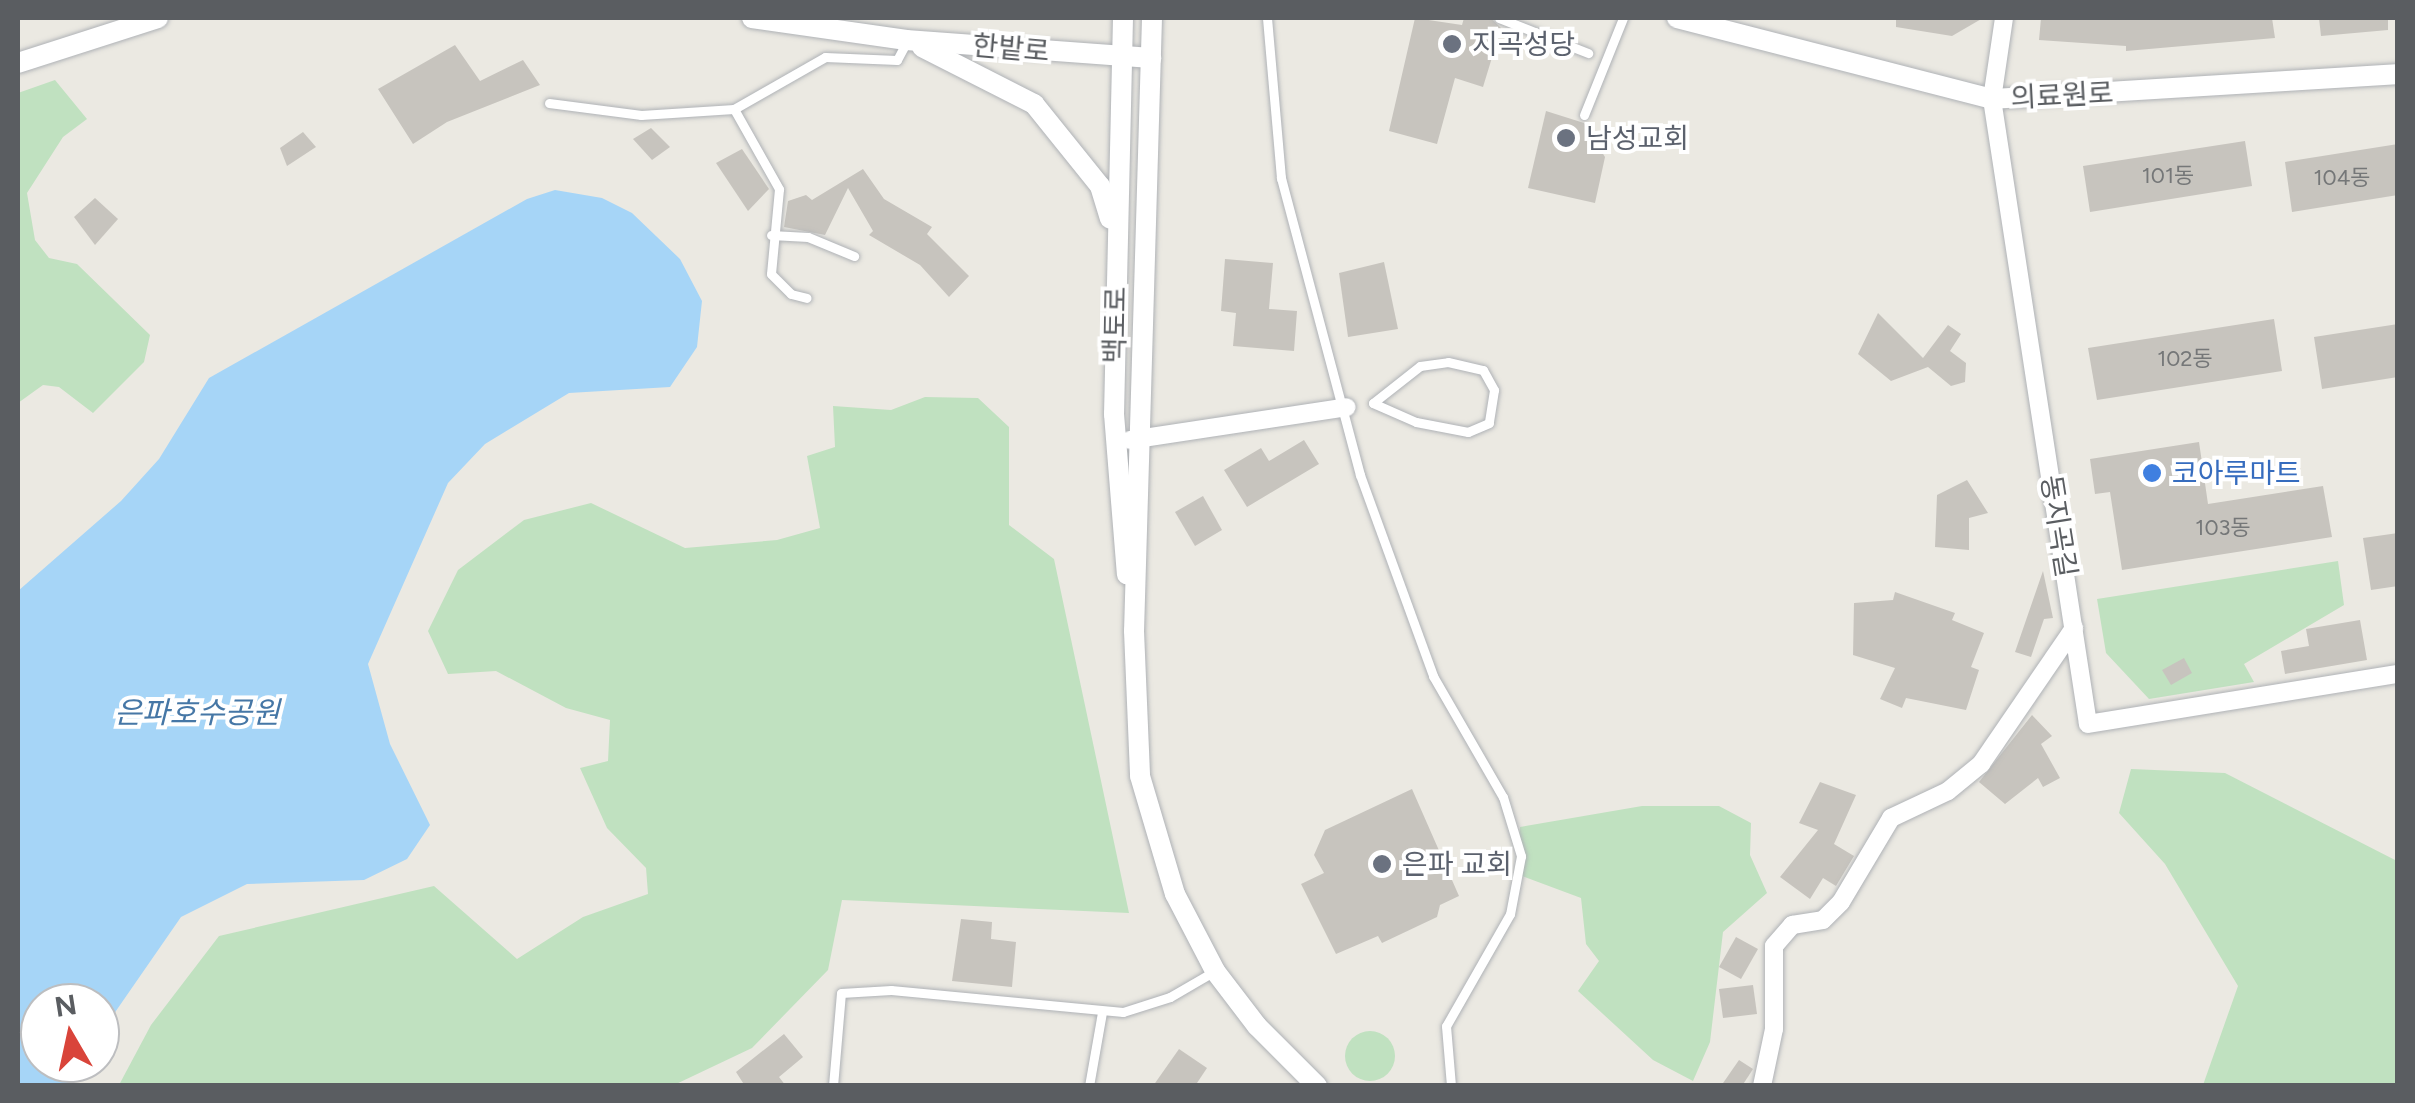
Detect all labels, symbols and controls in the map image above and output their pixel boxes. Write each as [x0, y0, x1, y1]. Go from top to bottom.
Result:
place label: 지곡성당 [1472, 27, 1575, 61]
street label: 한밭로 [971, 28, 1051, 68]
marker: 지곡성당 [1441, 33, 1463, 55]
street label: 의료원로 [2010, 76, 2114, 114]
place label: 남성교회 [1586, 121, 1689, 155]
marker: 남성교회 [1555, 127, 1577, 149]
house number: 101동 [2142, 163, 2194, 189]
house number: 104동 [2313, 165, 2371, 191]
street label: 백토로 [1098, 286, 1132, 364]
house number: 102동 [2157, 346, 2213, 372]
place label: 코아루마트 [2172, 456, 2301, 490]
marker: 코아루마트 [2141, 462, 2163, 484]
street label: 동지곡길 [2034, 472, 2084, 580]
house number: 103동 [2195, 515, 2251, 541]
water label: 은파호수공원 [114, 695, 280, 731]
place label: 은파 교회 [1402, 847, 1512, 881]
marker: 은파 교회 [1371, 853, 1393, 875]
north arrow [20, 983, 120, 1083]
text: N [52, 987, 79, 1024]

